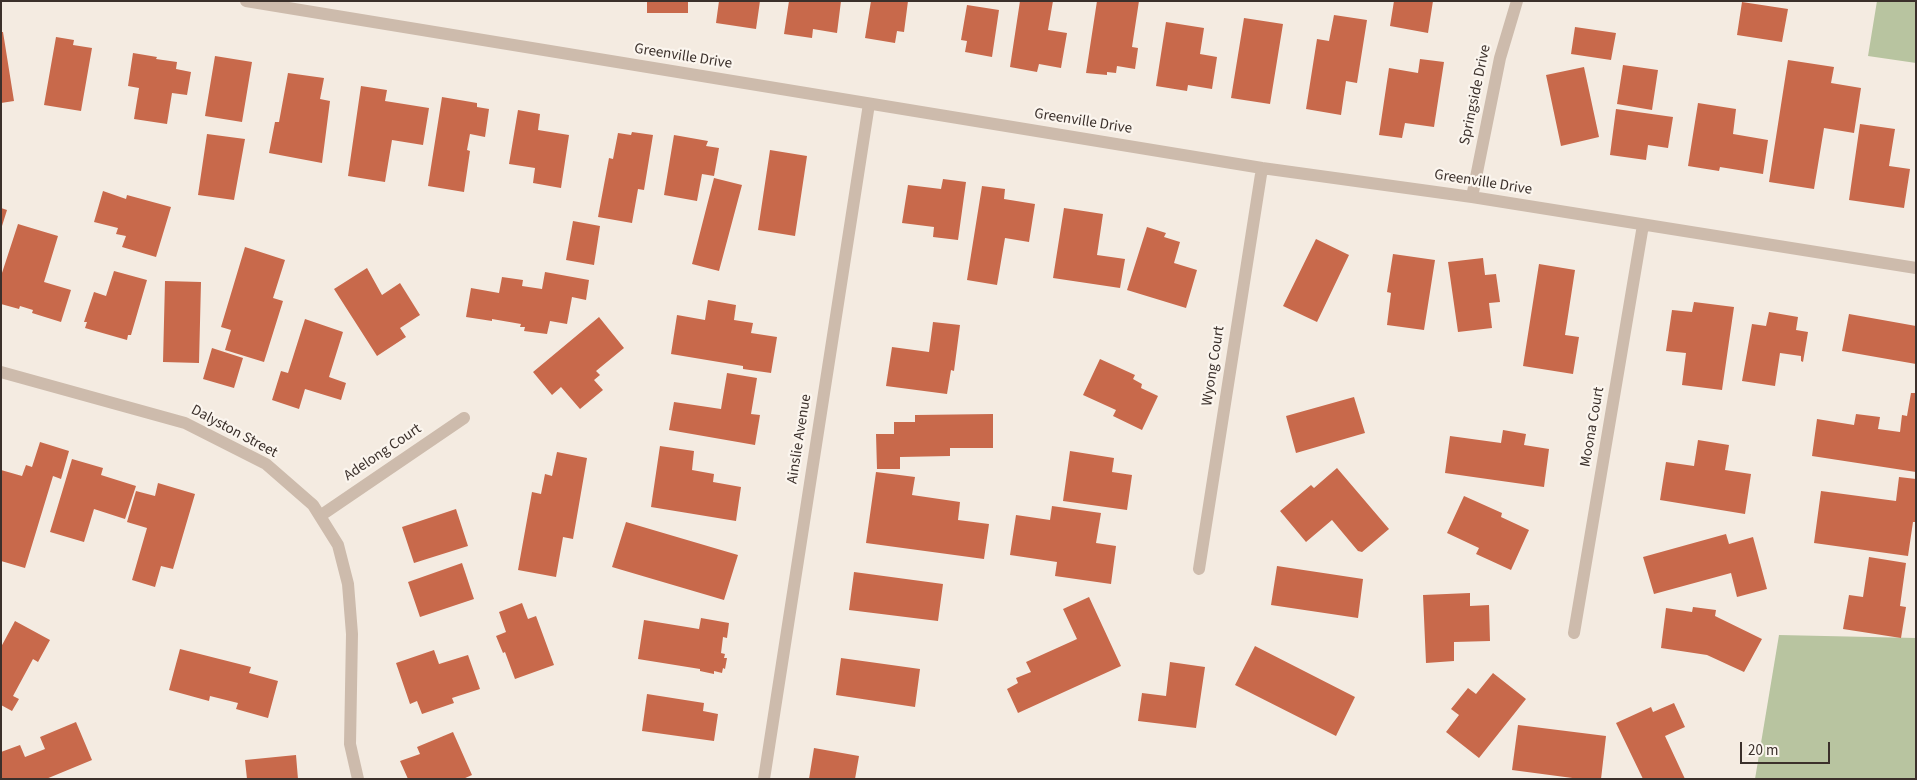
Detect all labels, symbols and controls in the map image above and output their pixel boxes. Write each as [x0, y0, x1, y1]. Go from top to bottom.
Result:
street label: Greenville Drive [633, 40, 733, 74]
street label: Springside Drive [1457, 43, 1495, 147]
street label: Greenville Drive [1033, 105, 1133, 139]
street label: Greenville Drive [1433, 166, 1533, 200]
street label: Wyong Court [1199, 325, 1229, 407]
street label: Moona Court [1577, 386, 1609, 468]
street label: Ainslie Avenue [784, 393, 816, 485]
street label: Dalyston Street [188, 402, 280, 462]
street label: Adelong Court [341, 420, 425, 486]
scale bar [1742, 732, 1832, 764]
text: 20 m [1748, 740, 1778, 761]

